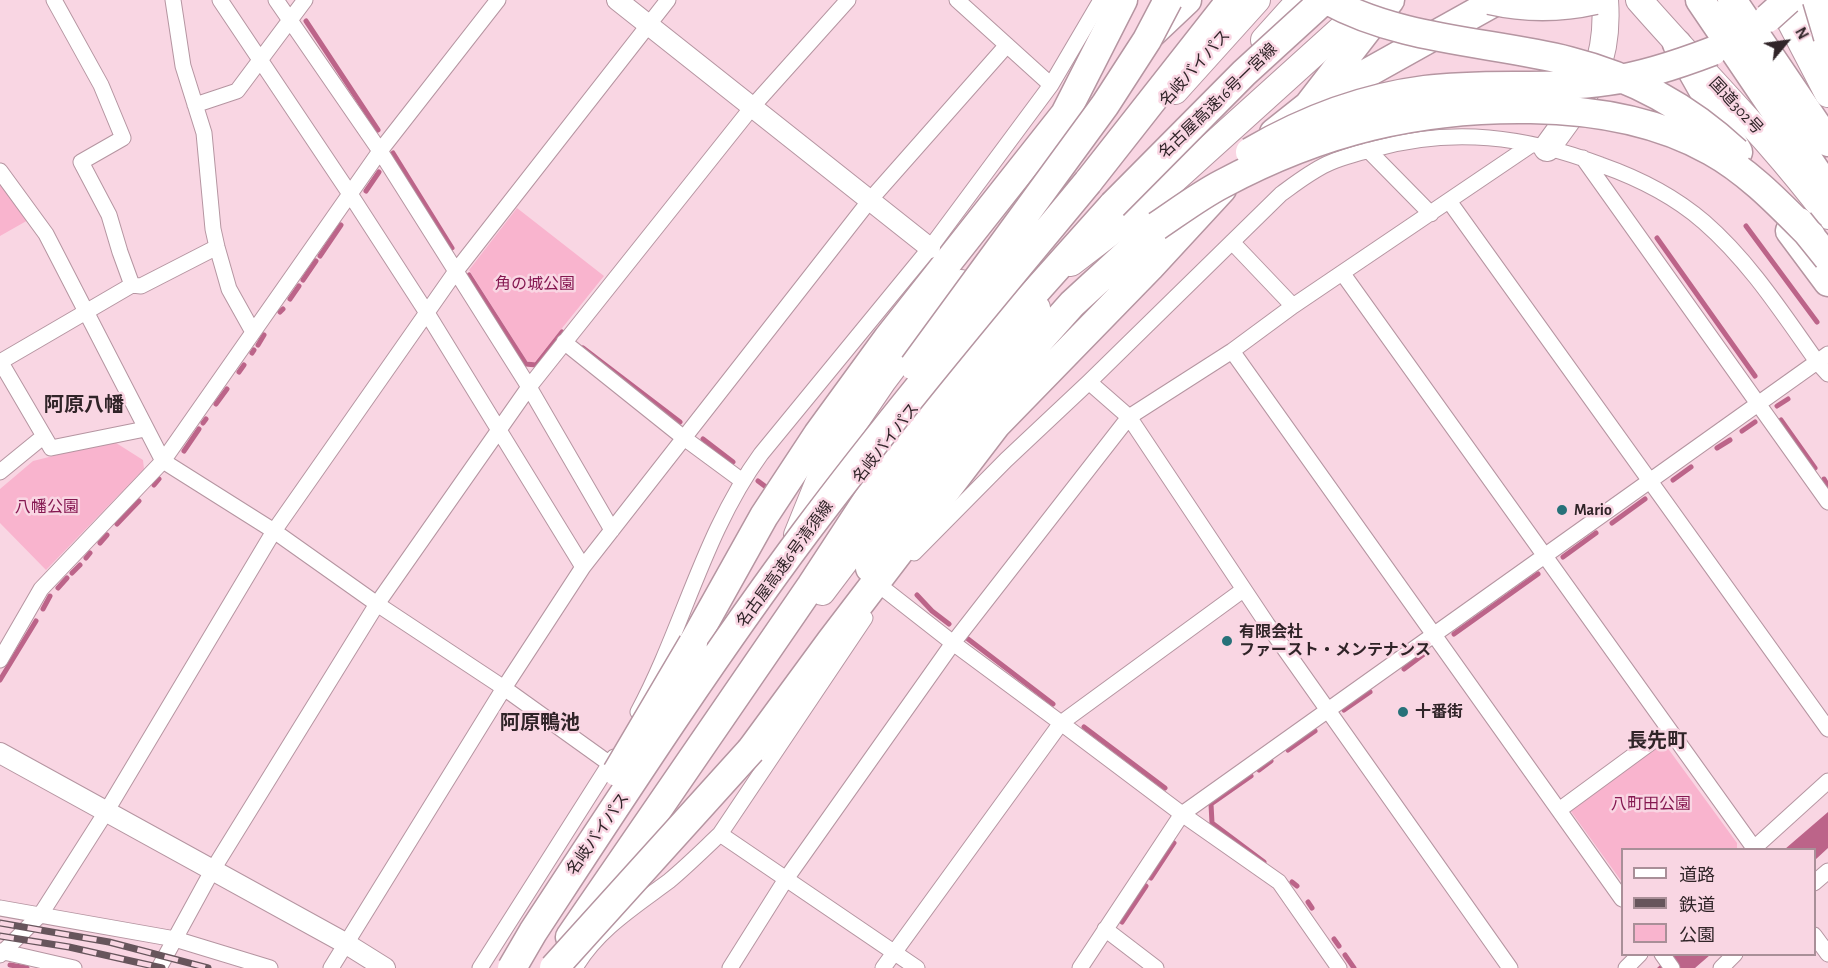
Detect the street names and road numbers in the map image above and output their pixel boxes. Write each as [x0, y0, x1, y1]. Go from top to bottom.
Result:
street label: 名岐バイパス [1156, 26, 1234, 110]
street label: 名古屋高速16号一宮線 [1155, 40, 1281, 162]
street label: 国道302号 [1705, 74, 1767, 138]
street label: 名岐バイパス [849, 399, 923, 487]
street label: 名古屋高速6号清須線 [733, 497, 837, 631]
street label: 名岐バイパス [563, 789, 633, 879]

